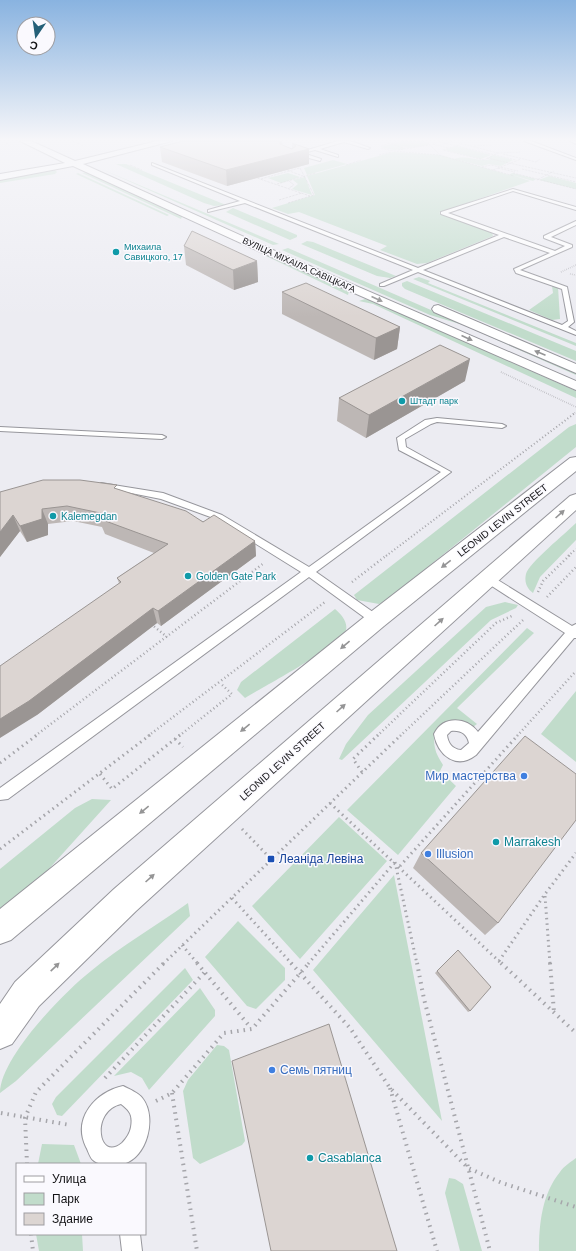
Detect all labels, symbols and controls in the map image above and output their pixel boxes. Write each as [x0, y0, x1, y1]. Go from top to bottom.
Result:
north arrow [16, 16, 56, 56]
text: С [28, 39, 39, 52]
street label: ВУЛІЦА МІХАІЛА САВІЦКАГА [241, 236, 357, 294]
place label: Михаила Савицкого, 17 [124, 242, 183, 262]
marker: Михаила Савицкого, 17 [111, 247, 121, 257]
one-way arrow [371, 296, 382, 302]
one-way arrow [461, 336, 473, 342]
one-way arrow [534, 350, 546, 356]
marker: Штадт парк [397, 396, 407, 406]
place label: Штадт парк [410, 396, 458, 406]
street label: LEONID LEVIN STREET [455, 482, 549, 559]
one-way arrow [556, 510, 565, 519]
marker: Kalemegdan [48, 511, 58, 521]
place label: Kalemegdan [61, 511, 117, 522]
one-way arrow [441, 559, 452, 568]
marker: Golden Gate Park [183, 571, 193, 581]
place label: Golden Gate Park [196, 571, 277, 582]
one-way arrow [433, 617, 444, 626]
one-way arrow [339, 640, 350, 649]
one-way arrow [337, 704, 346, 713]
street label: LEONID LEVIN STREET [237, 720, 327, 803]
one-way arrow [239, 723, 250, 732]
place label: Мир мастерства [425, 769, 516, 783]
marker: Мир мастерства [519, 771, 529, 781]
one-way arrow [139, 806, 150, 815]
place label: Marrakesh [504, 835, 561, 849]
marker: Marrakesh [491, 837, 501, 847]
place label: Illusion [436, 847, 473, 861]
marker: Illusion [423, 849, 433, 859]
place label: Леаніда Левіна [279, 852, 364, 866]
marker: Леаніда Левіна [266, 854, 276, 864]
one-way arrow [145, 873, 155, 883]
one-way arrow [50, 962, 60, 971]
place label: Семь пятниц [280, 1063, 352, 1077]
marker: Семь пятниц [267, 1065, 277, 1075]
place label: Casablanca [318, 1151, 382, 1165]
marker: Casablanca [305, 1153, 315, 1163]
legend [16, 1163, 146, 1235]
text: Улица [52, 1172, 86, 1186]
text: Парк [52, 1192, 80, 1206]
text: Здание [52, 1212, 93, 1226]

